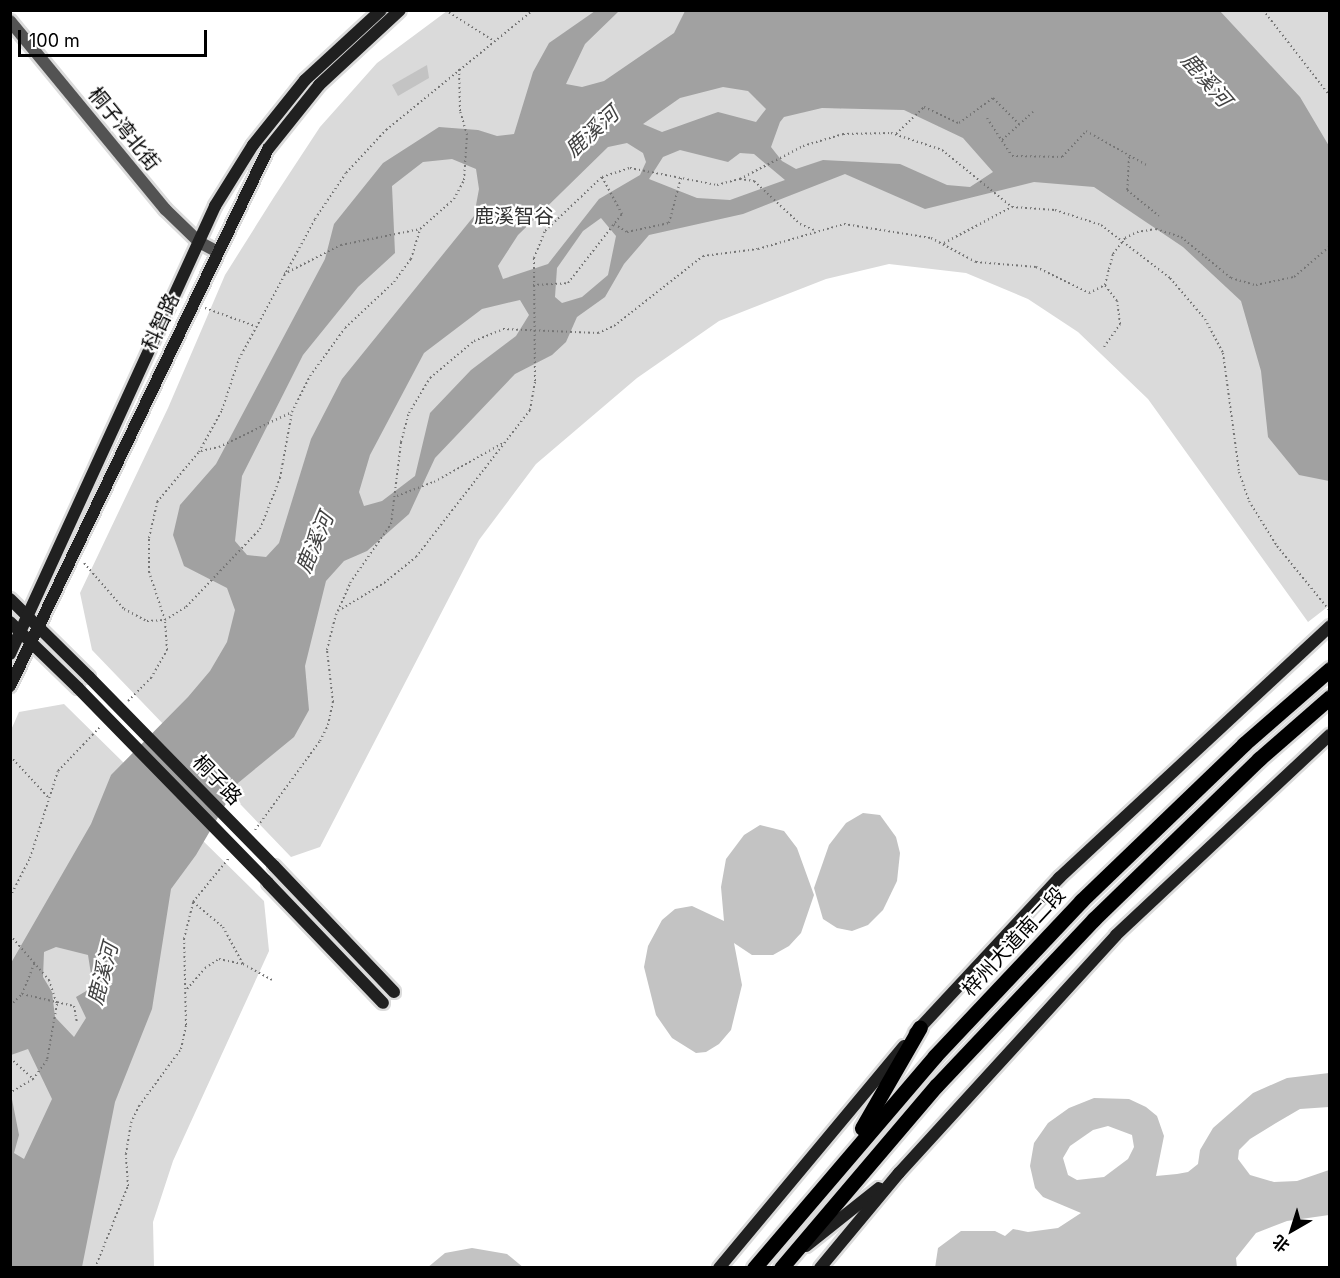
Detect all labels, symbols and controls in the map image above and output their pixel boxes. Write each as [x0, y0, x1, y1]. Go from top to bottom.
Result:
scale bar [21, 18, 210, 56]
text: 100 m [29, 30, 80, 51]
water label: 鹿溪河 [1176, 48, 1236, 112]
street label: 桐子湾北街 [83, 83, 165, 175]
water label: 鹿溪河 [560, 102, 624, 162]
park label: 鹿溪智谷 [474, 204, 554, 228]
street label: 科智路 [137, 290, 185, 354]
water label: 鹿溪河 [291, 509, 339, 577]
street label: 桐子路 [188, 750, 246, 810]
street label: 梓州大道南二段 [957, 883, 1071, 1001]
water label: 鹿溪河 [83, 940, 123, 1008]
north arrow [1262, 1200, 1322, 1260]
text: 北 [1268, 1231, 1293, 1257]

